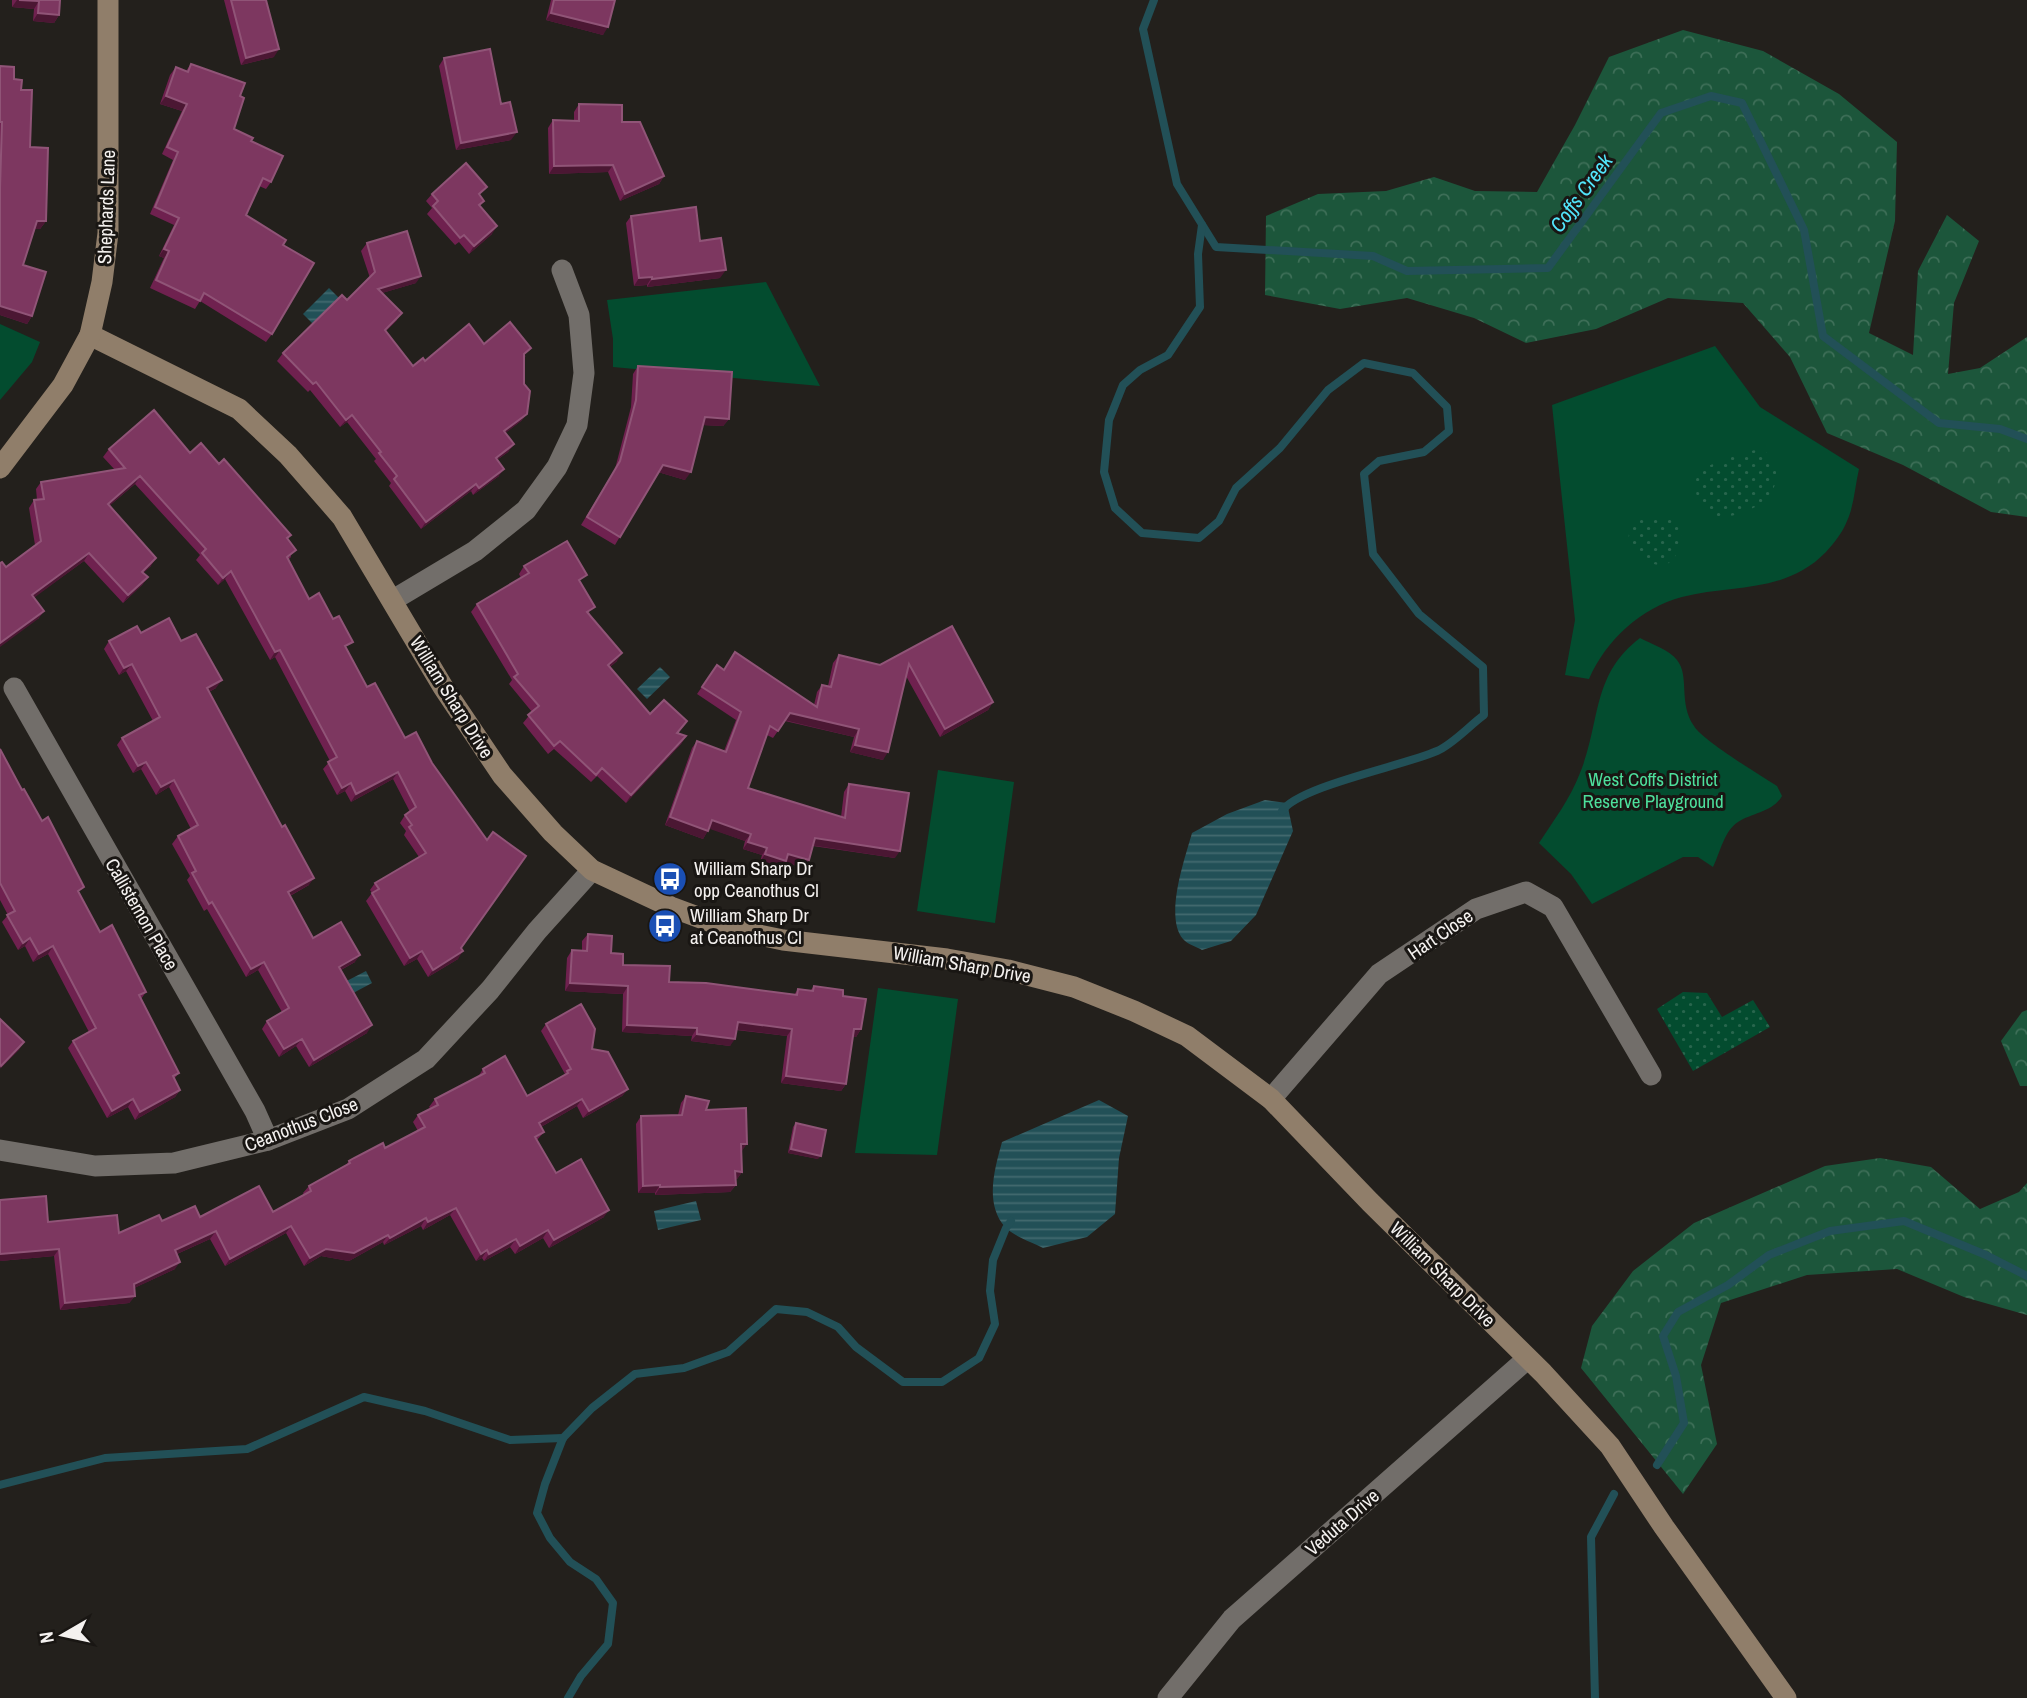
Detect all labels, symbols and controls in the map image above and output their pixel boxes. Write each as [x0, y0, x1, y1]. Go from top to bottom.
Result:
water label: Coffs Creek [1543, 147, 1620, 238]
street label: Shephards Lane [91, 149, 121, 265]
street label: William Sharp Drive [404, 631, 500, 763]
park label: West Coffs District Reserve Playground [1582, 766, 1724, 814]
street label: Callistemon Place [99, 853, 185, 975]
place label: William Sharp Dr opp Ceanothus Cl [694, 855, 819, 903]
bus stop icon: William Sharp Dr opp Ceanothus Cl [651, 860, 689, 898]
place label: William Sharp Dr at Ceanothus Cl [690, 902, 809, 950]
street label: Hart Close [1402, 903, 1478, 965]
bus stop icon: William Sharp Dr at Ceanothus Cl [646, 907, 684, 945]
street label: William Sharp Drive [891, 939, 1033, 989]
street label: Ceanothus Close [241, 1090, 361, 1158]
street label: William Sharp Drive [1385, 1216, 1501, 1332]
street label: Veduta Drive [1299, 1483, 1385, 1561]
north arrow [28, 1600, 98, 1670]
text: N [32, 1630, 60, 1645]

